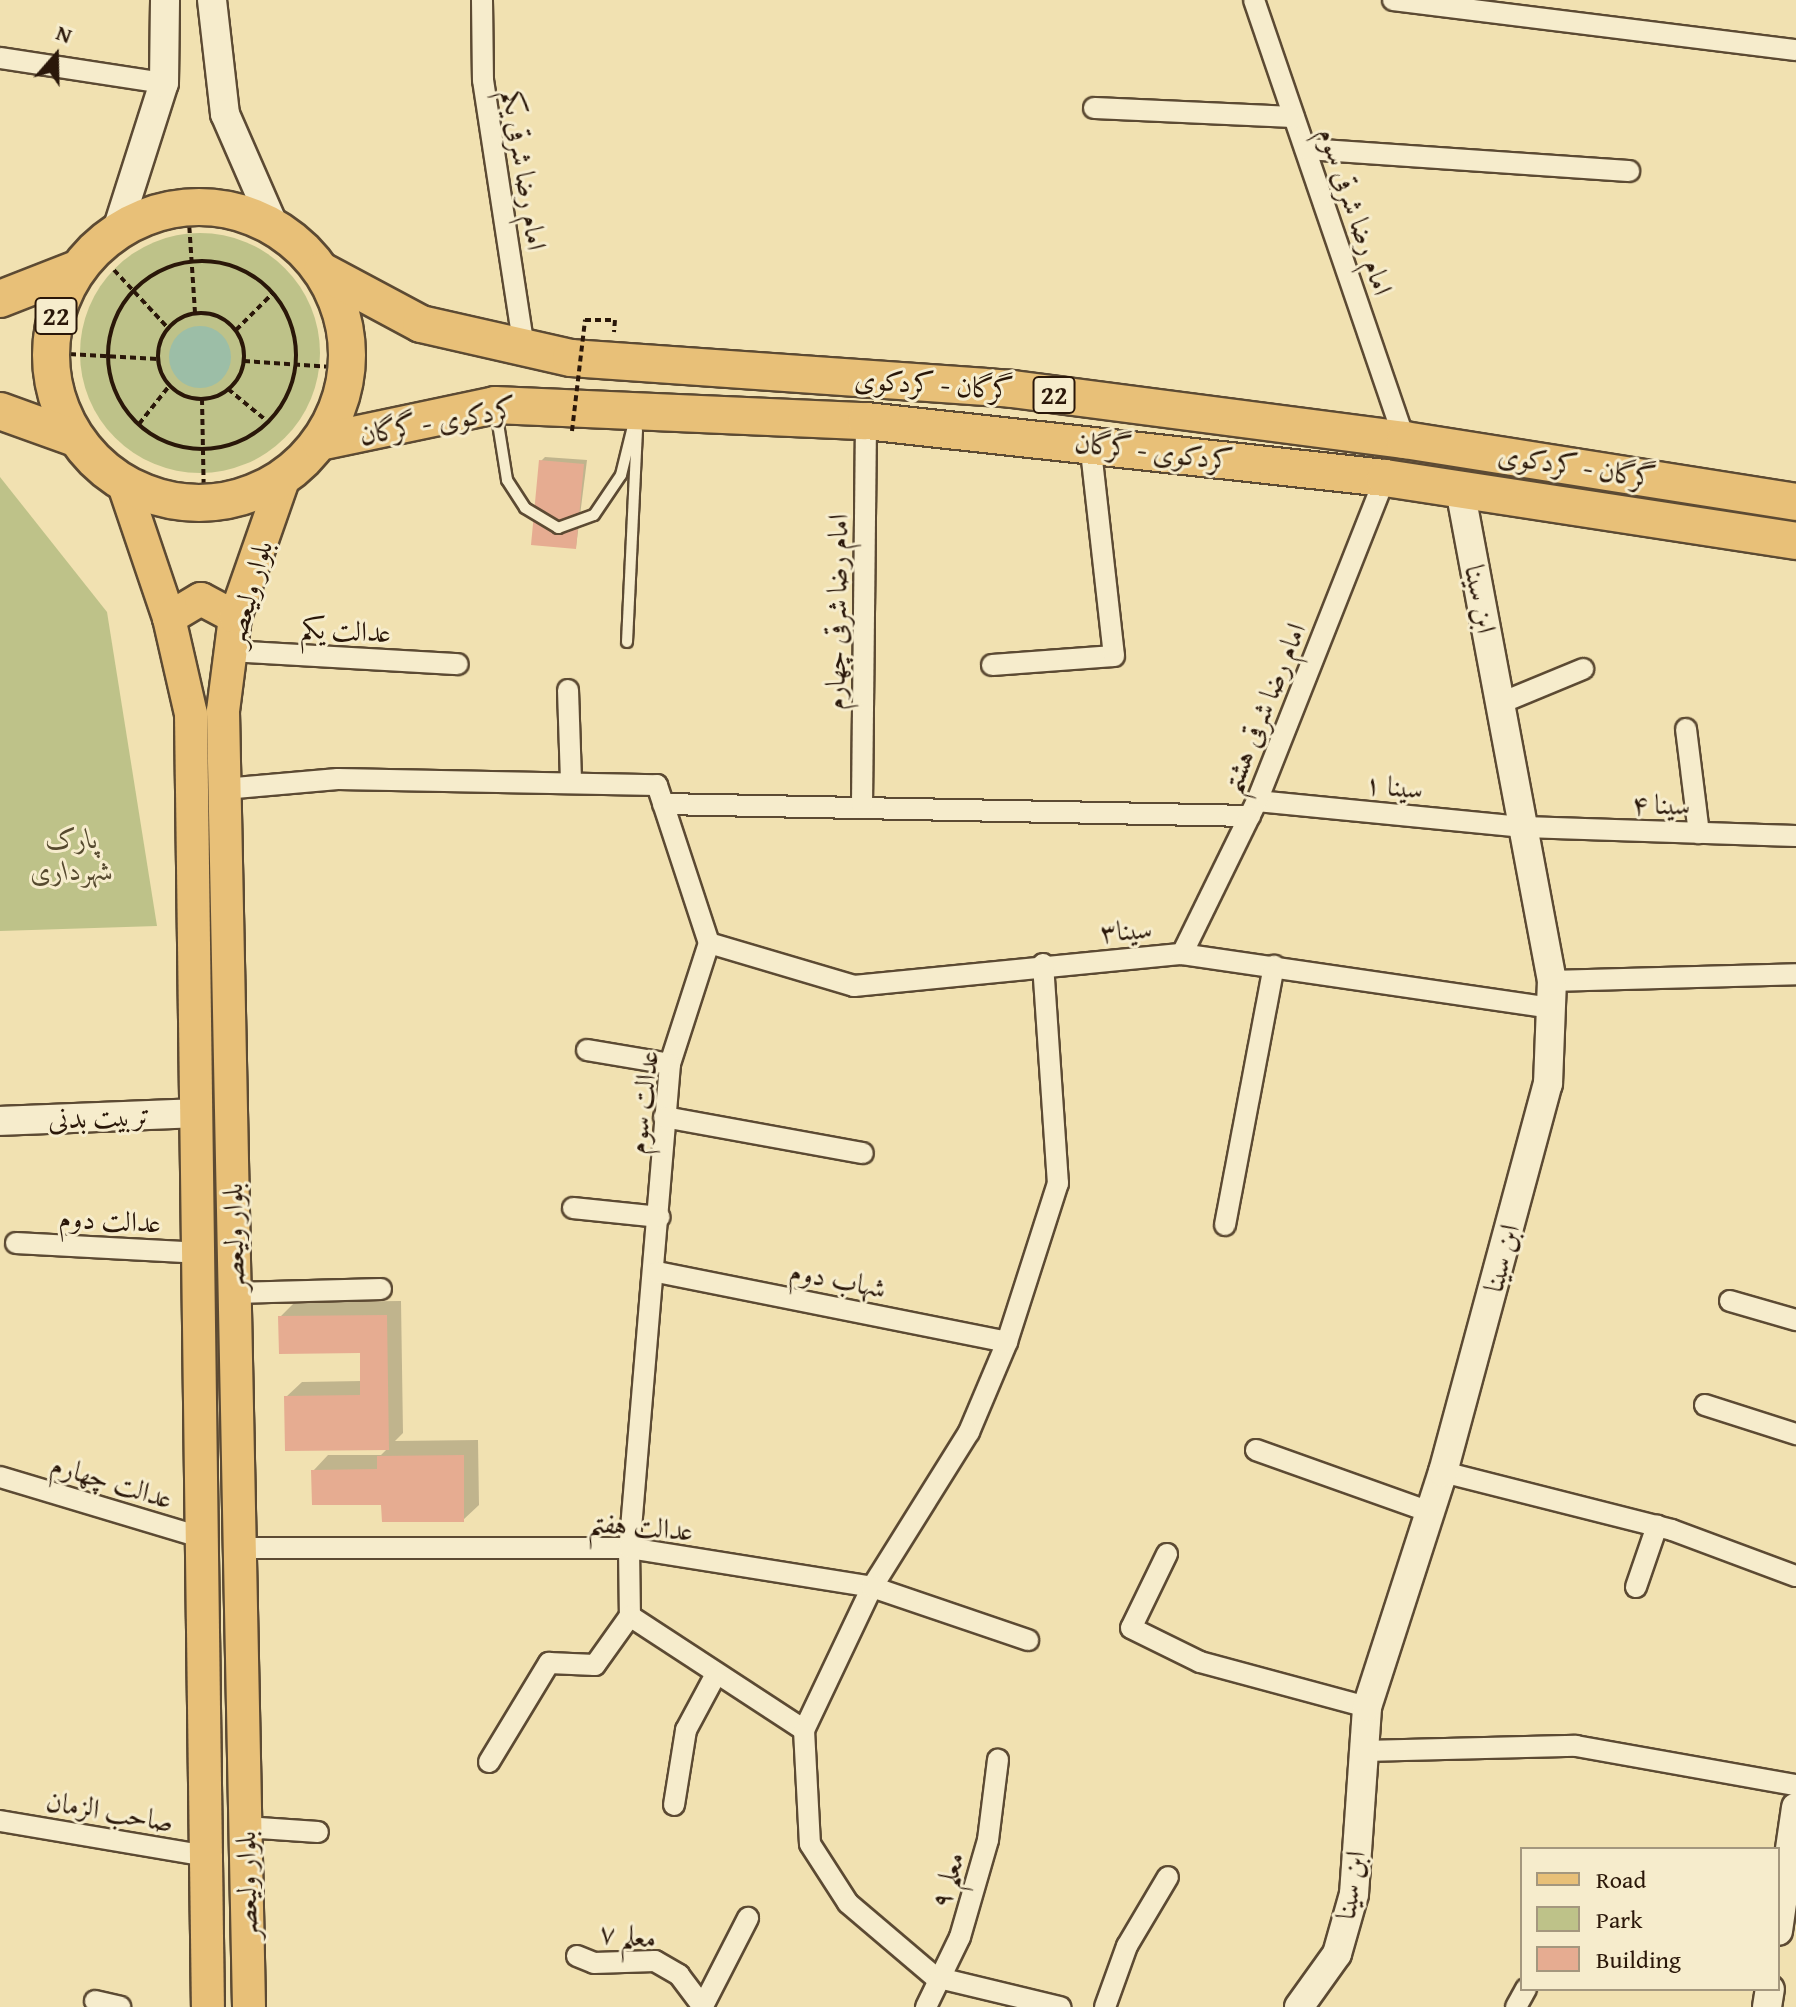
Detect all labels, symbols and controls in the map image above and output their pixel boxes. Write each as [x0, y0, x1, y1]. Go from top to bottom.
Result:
north arrow [16, 16, 96, 96]
text: N [52, 16, 77, 51]
street label: امام رضا شرقی یکم [496, 88, 554, 252]
street label: امام رضا شرقی سوم [1312, 123, 1400, 299]
road number: 22 [34, 294, 78, 338]
street label: گرگان - کردکوی [853, 362, 1015, 406]
road number: 22 [1032, 373, 1076, 417]
street label: کردکوی - گرگان [357, 391, 519, 451]
street label: کردکوی - گرگان [1073, 425, 1235, 477]
street label: گرگان - کردکوی [1496, 437, 1658, 495]
street label: امام رضا شرقی چهارم [817, 514, 855, 710]
street label: بلوار ولیعصر [217, 537, 279, 649]
street label: ابن سینا [1458, 562, 1504, 636]
street label: عدالت یکم [300, 611, 392, 649]
street label: امام رضا شرقی هشتم [1214, 618, 1312, 798]
street label: سینا ۱ [1363, 766, 1425, 806]
street label: سینا ۴ [1631, 786, 1691, 822]
park label: پارک شهرداری [30, 821, 114, 887]
street label: سینا۳ [1099, 911, 1153, 949]
street label: عدالت سوم [619, 1048, 665, 1156]
street label: تربیت بدنی [47, 1098, 151, 1136]
street label: بلوار ولیعصر [215, 1183, 251, 1291]
street label: عدالت دوم [58, 1201, 162, 1239]
street label: ابن سینا [1476, 1220, 1526, 1296]
street label: شهاب دوم [787, 1253, 889, 1305]
street label: عدالت چهارم [47, 1447, 177, 1515]
street label: عدالت هفتم [587, 1505, 695, 1547]
street label: صاحب الزمان [44, 1783, 176, 1839]
street label: بلوار ولیعصر [228, 1831, 264, 1939]
legend [1520, 1847, 1780, 1991]
street label: معلم ۹ [923, 1848, 971, 1912]
street label: ابن سینا [1328, 1848, 1372, 1922]
text: Road [1596, 1862, 1646, 1897]
text: Park [1596, 1902, 1642, 1937]
street label: معلم ۷ [598, 1915, 658, 1955]
text: Building [1596, 1942, 1681, 1977]

